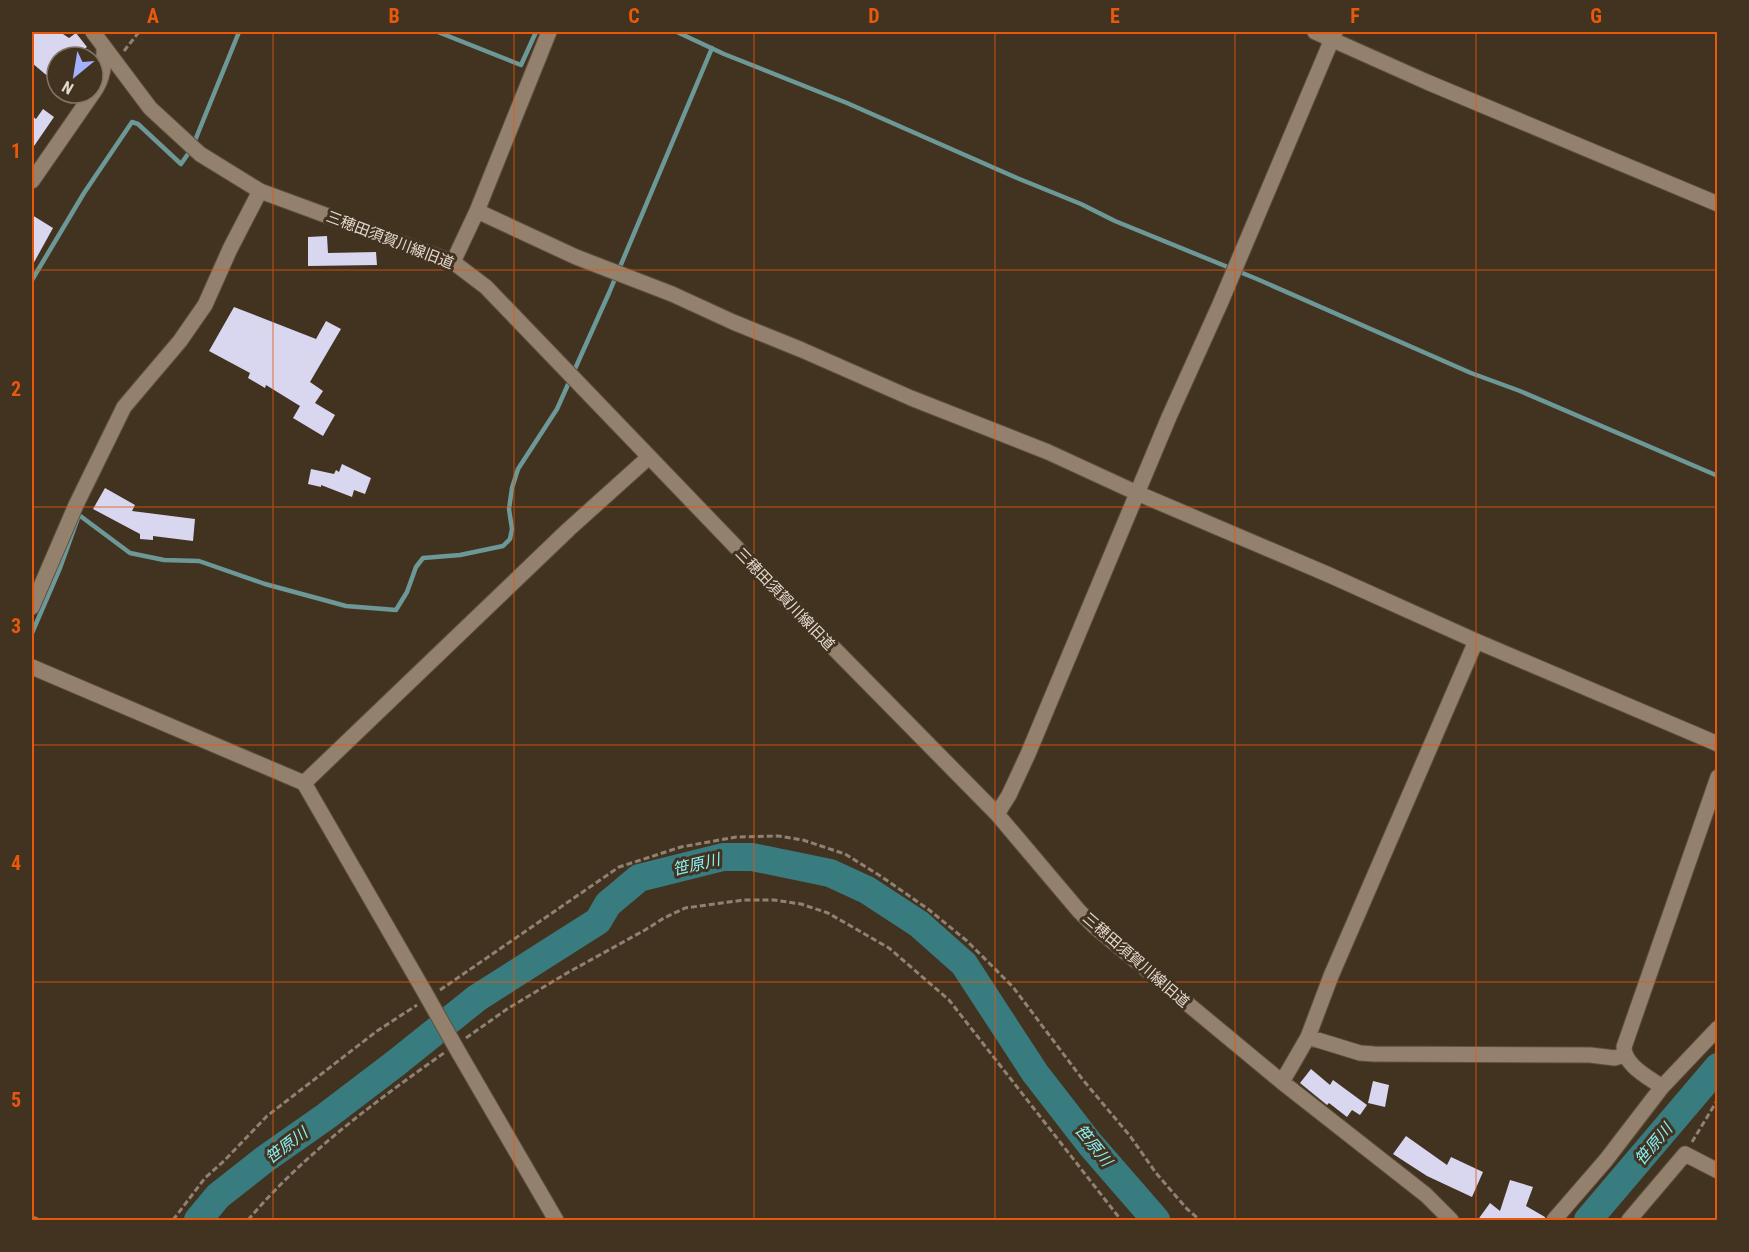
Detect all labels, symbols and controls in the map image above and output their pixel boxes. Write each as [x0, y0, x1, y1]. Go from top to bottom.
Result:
text: A [147, 4, 159, 28]
text: B [388, 4, 400, 28]
text: C [628, 4, 640, 28]
text: D [868, 4, 880, 28]
text: E [1110, 4, 1120, 28]
text: F [1350, 4, 1360, 28]
text: G [1590, 4, 1602, 28]
north arrow [45, 45, 105, 105]
text: N [59, 77, 77, 98]
text: 1 [11, 139, 21, 163]
street label: 三穂田須賀川線旧道 [324, 207, 456, 273]
text: 2 [11, 377, 21, 401]
street label: 三穂田須賀川線旧道 [732, 544, 838, 654]
text: 3 [11, 614, 21, 638]
water label: 笹原川 [671, 849, 724, 879]
text: 4 [11, 851, 21, 875]
street label: 三穂田須賀川線旧道 [1079, 909, 1193, 1011]
text: 5 [11, 1088, 21, 1112]
water label: 笹原川 [1631, 1118, 1677, 1169]
water label: 笹原川 [1071, 1121, 1117, 1171]
water label: 笹原川 [261, 1122, 313, 1167]

